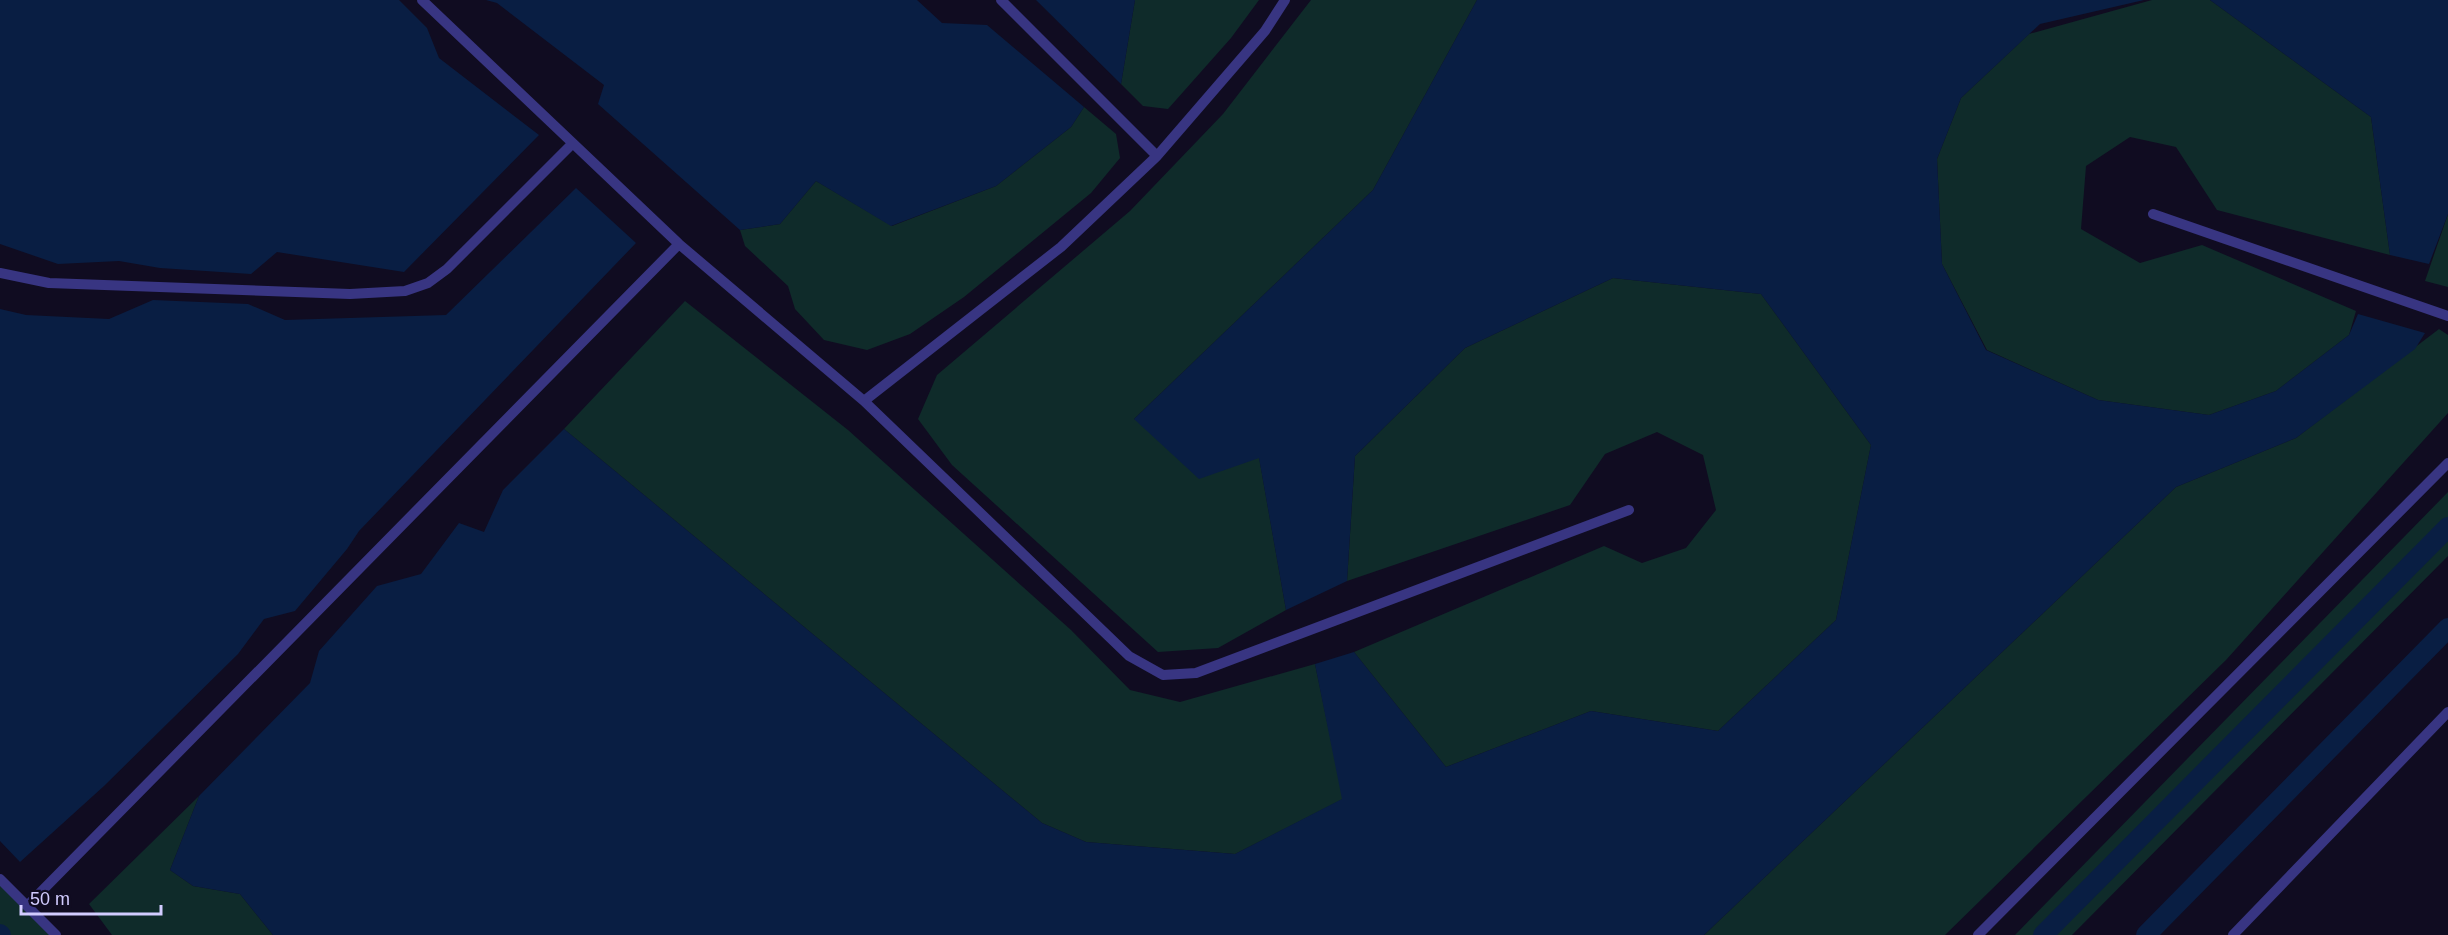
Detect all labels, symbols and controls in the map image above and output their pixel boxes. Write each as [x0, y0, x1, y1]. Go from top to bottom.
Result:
scale bar [21, 878, 160, 916]
text: 50 m [30, 889, 70, 909]

